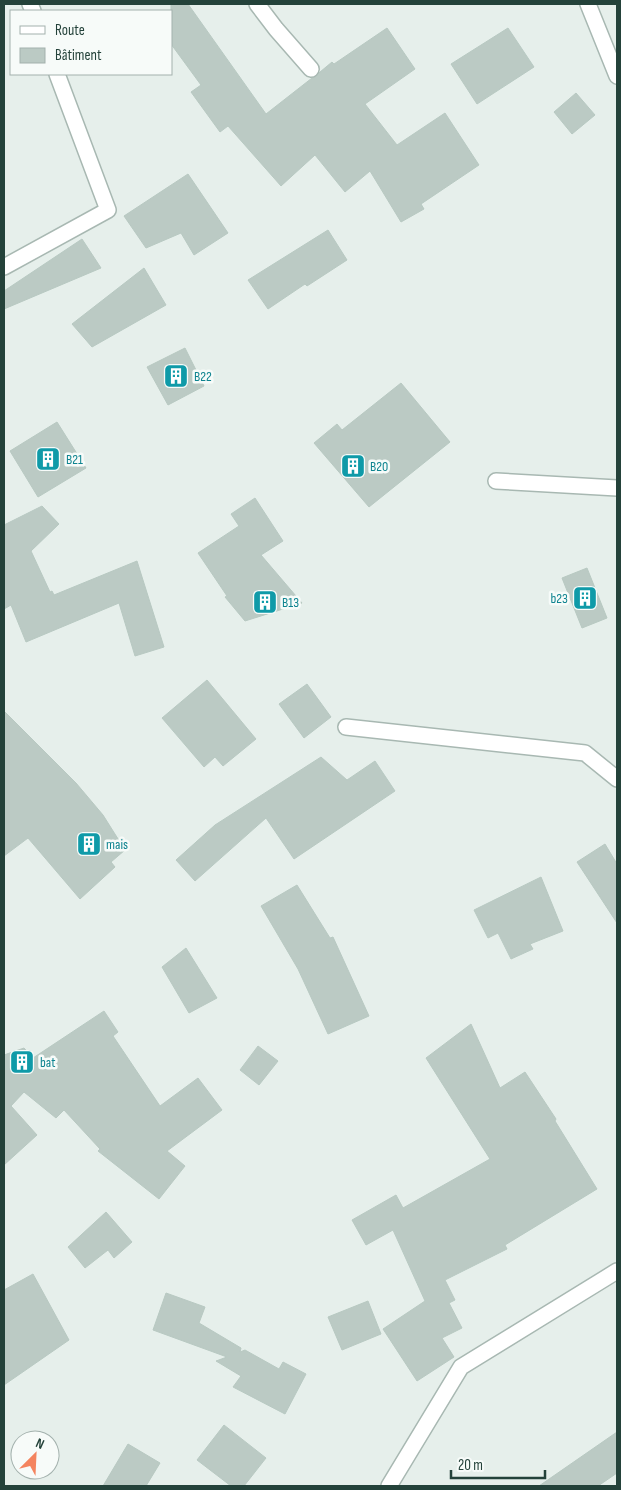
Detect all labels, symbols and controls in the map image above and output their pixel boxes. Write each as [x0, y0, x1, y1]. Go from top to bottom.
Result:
legend [10, 10, 172, 75]
text: Route [55, 21, 85, 40]
text: Bâtiment [55, 46, 102, 65]
building icon: B22 [163, 363, 189, 389]
place label: B22 [194, 368, 212, 385]
building icon: B21 [35, 446, 61, 472]
place label: B21 [66, 451, 83, 468]
building icon: B20 [340, 453, 366, 479]
place label: B20 [370, 458, 388, 475]
building icon: b23 [572, 585, 598, 611]
building icon: B13 [252, 589, 278, 615]
place label: b23 [551, 590, 568, 607]
place label: B13 [282, 594, 299, 611]
building icon: mais [76, 831, 102, 857]
place label: mais [106, 836, 128, 853]
building icon: bat [9, 1049, 35, 1075]
place label: bat [40, 1054, 55, 1071]
north arrow [10, 1430, 60, 1480]
text: N [33, 1434, 47, 1453]
scale bar [451, 1448, 545, 1480]
text: 20 m [458, 1456, 483, 1475]

